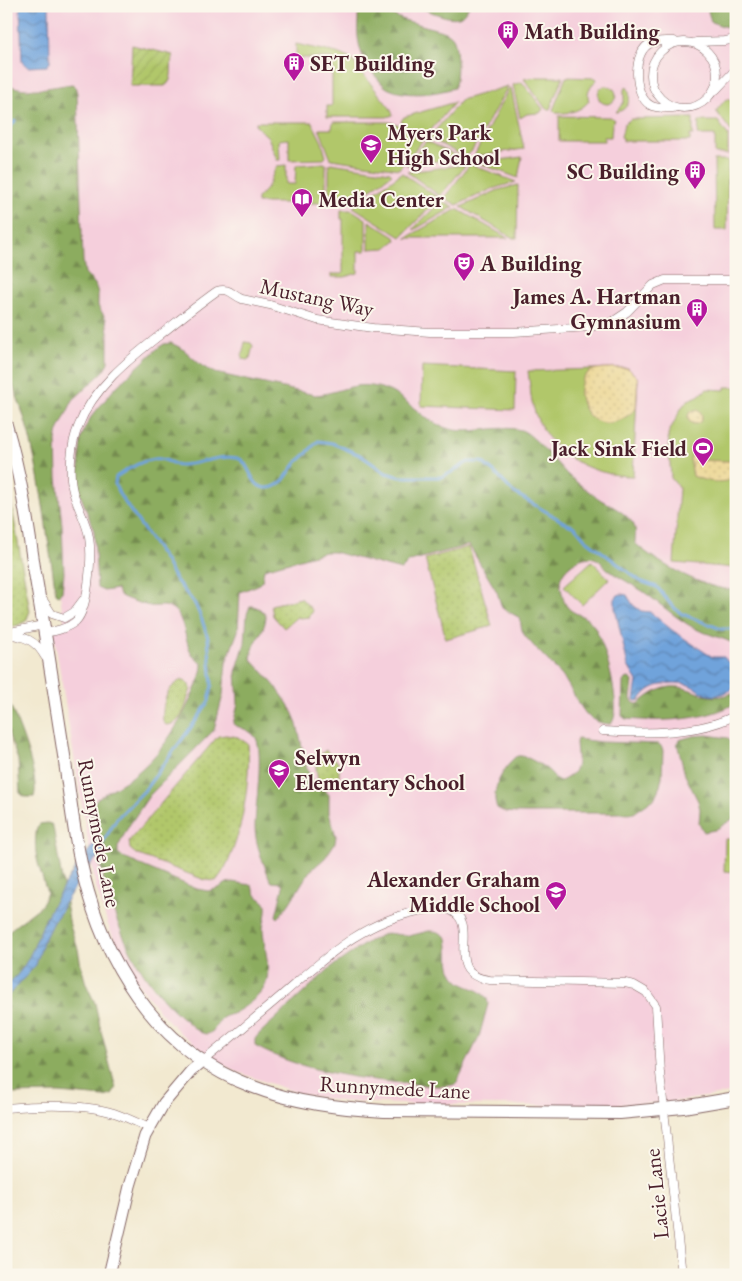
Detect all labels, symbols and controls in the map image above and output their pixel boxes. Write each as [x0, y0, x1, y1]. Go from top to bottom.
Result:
place label: Math Building [524, 17, 661, 46]
building icon: Math Building [496, 19, 520, 50]
place label: SET Building [310, 49, 435, 78]
building icon: SET Building [282, 51, 306, 82]
place label: Myers Park High School [387, 118, 500, 172]
school or university icon: Myers Park High School [359, 133, 383, 164]
place label: SC Building [567, 157, 680, 186]
building icon: SC Building [683, 159, 707, 190]
place label: Media Center [318, 185, 445, 214]
library icon: Media Center [290, 187, 314, 218]
place label: A Building [479, 249, 582, 278]
theatre icon: A Building [452, 251, 476, 282]
street label: Mustang Way [257, 271, 377, 324]
place label: James A. Hartman Gymnasium [511, 282, 682, 336]
building icon: James A. Hartman Gymnasium [685, 297, 709, 328]
place label: Jack Sink Field [549, 434, 687, 463]
sports icon: Jack Sink Field [691, 436, 715, 467]
place label: Selwyn Elementary School [295, 743, 465, 797]
street label: Runnymede Lane [71, 756, 128, 910]
school or university icon: Selwyn Elementary School [267, 758, 291, 789]
place label: Alexander Graham Middle School [366, 865, 540, 919]
school or university icon: Alexander Graham Middle School [544, 880, 568, 911]
street label: Runnymede Lane [319, 1069, 471, 1106]
street label: Lacie Lane [637, 1147, 676, 1241]

